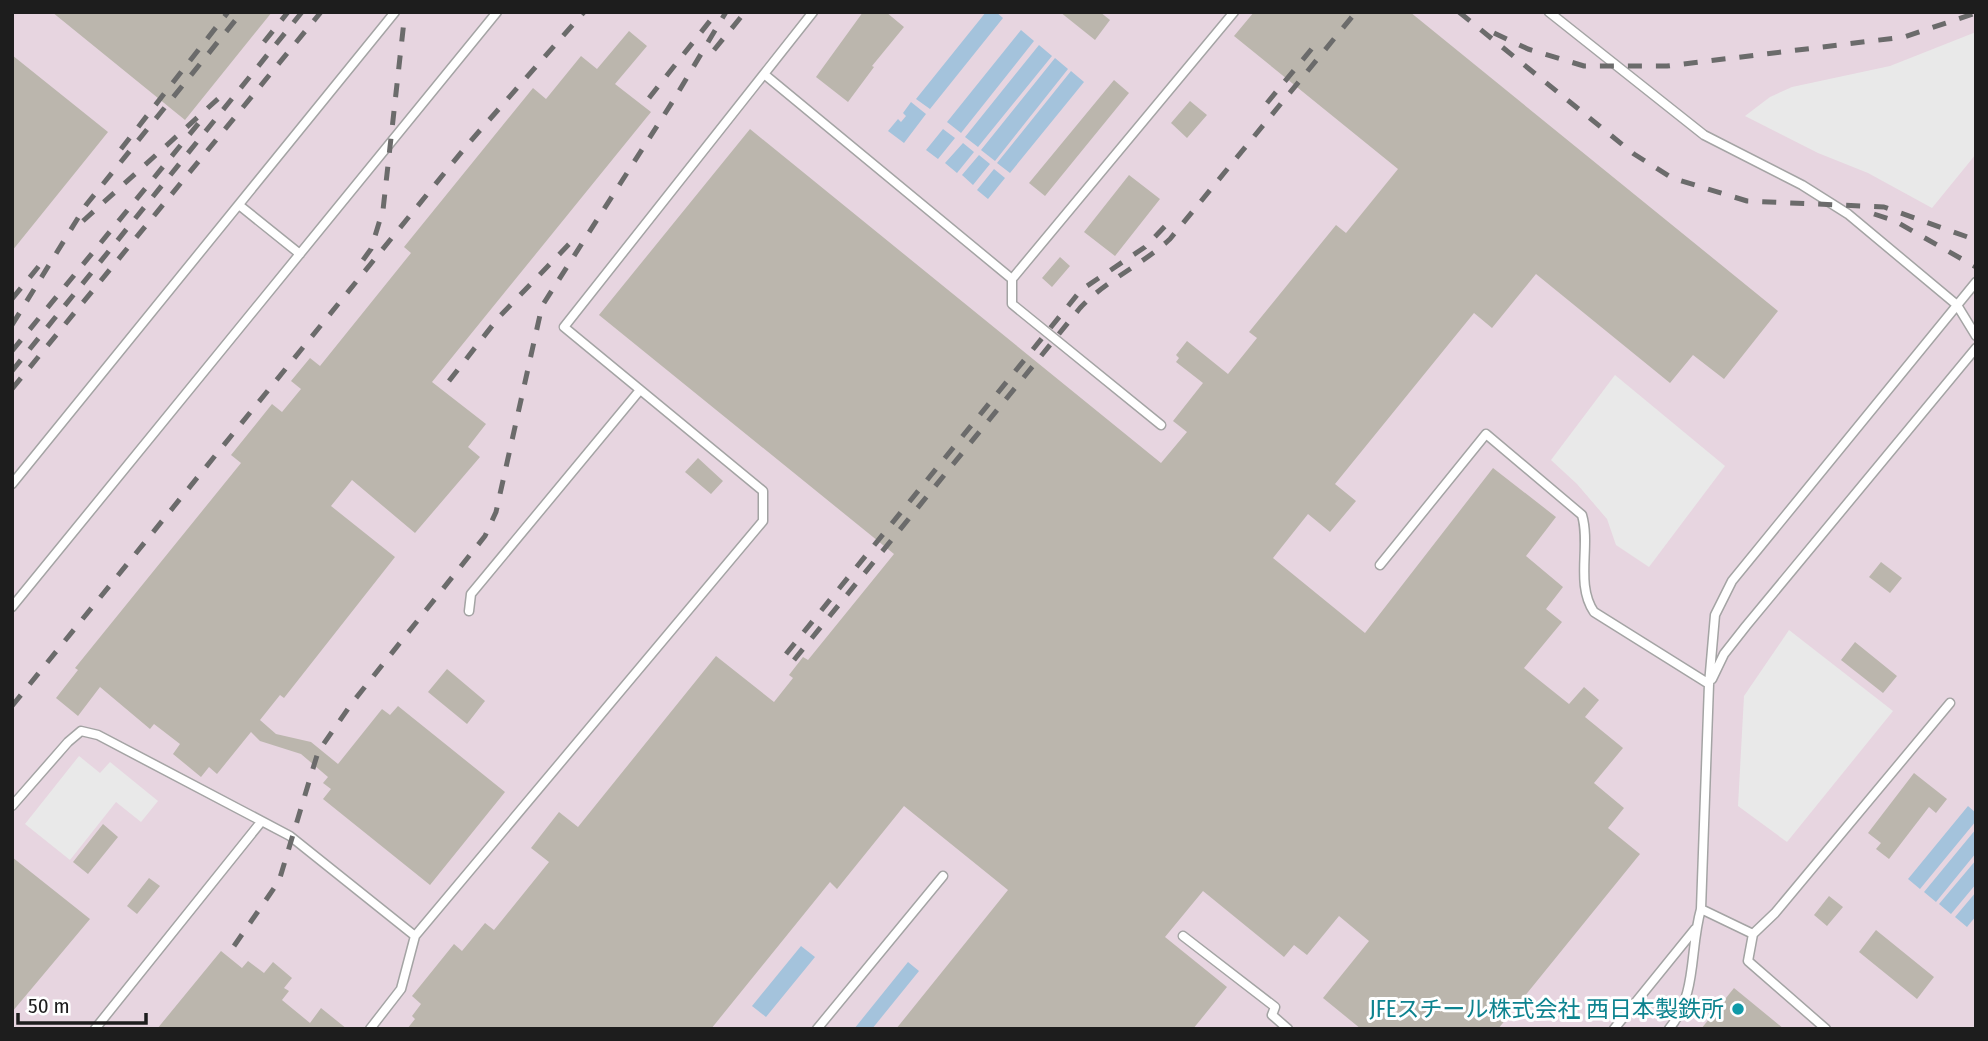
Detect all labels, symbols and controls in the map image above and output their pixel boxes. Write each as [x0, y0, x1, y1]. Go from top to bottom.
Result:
scale bar [18, 982, 145, 1026]
text: 50 m [28, 993, 70, 1019]
place label: JFEスチール株式会社 西日本製鉄所 [1369, 995, 1724, 1023]
marker: JFEスチール株式会社 西日本製鉄所 [1730, 1001, 1746, 1017]

